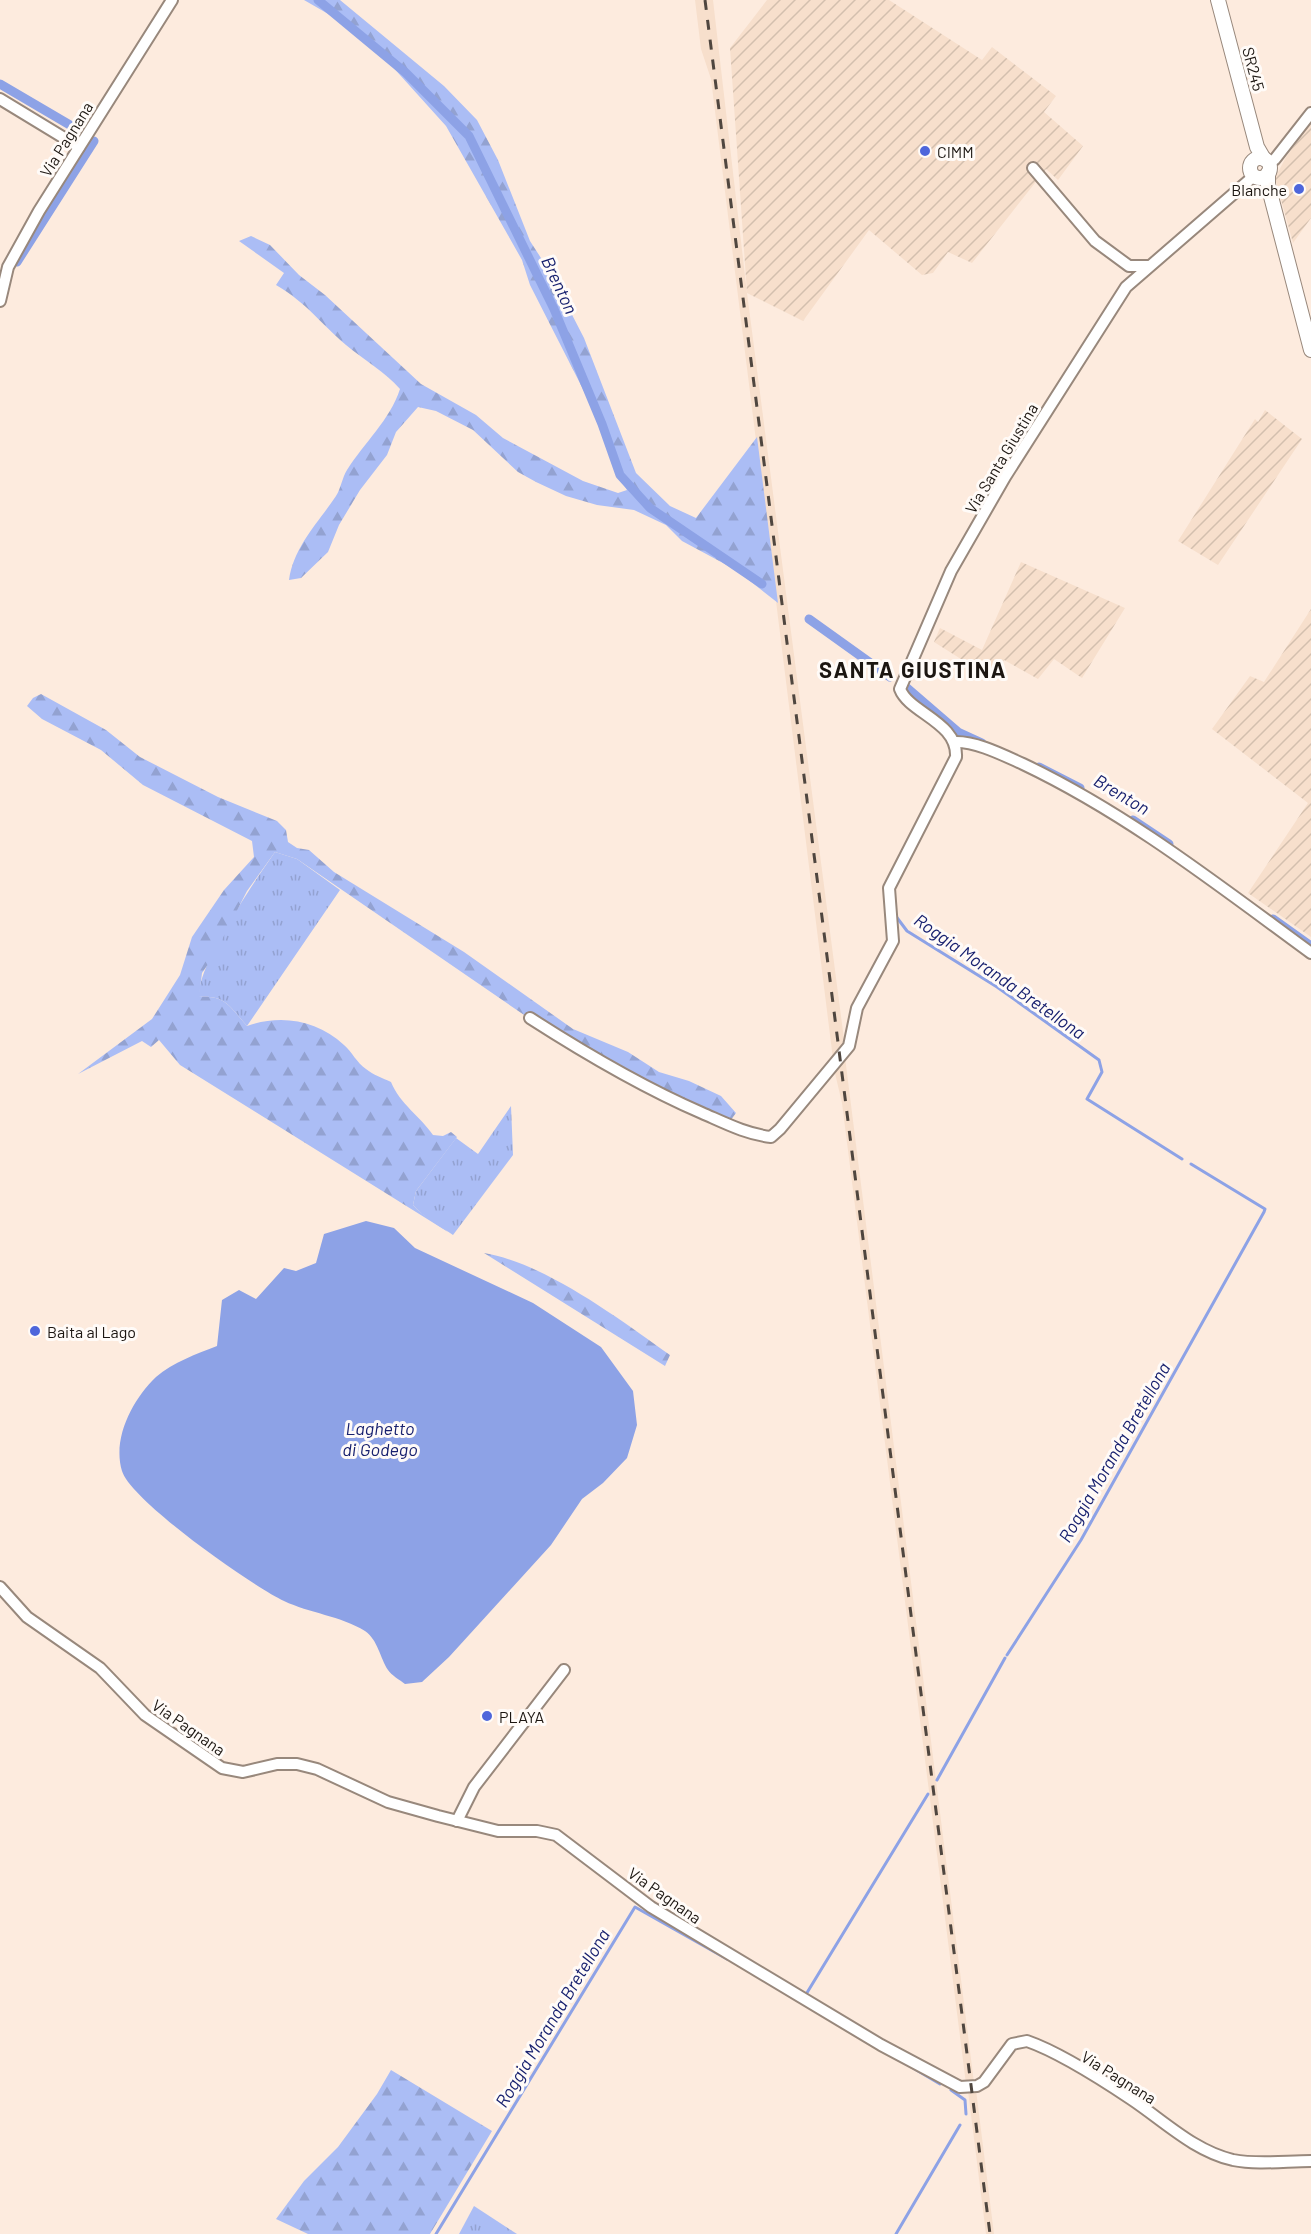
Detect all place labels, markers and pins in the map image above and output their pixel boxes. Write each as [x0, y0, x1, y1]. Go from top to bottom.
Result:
place label: CIMM [937, 142, 974, 161]
marker: CIMM [918, 144, 932, 158]
place label: Blanche [1231, 180, 1287, 199]
marker: Blanche [1292, 182, 1306, 196]
place label: Baita al Lago [47, 1322, 136, 1341]
marker: Baita al Lago [28, 1324, 42, 1338]
place label: PLAYA [499, 1707, 545, 1726]
marker: PLAYA [480, 1709, 494, 1723]

